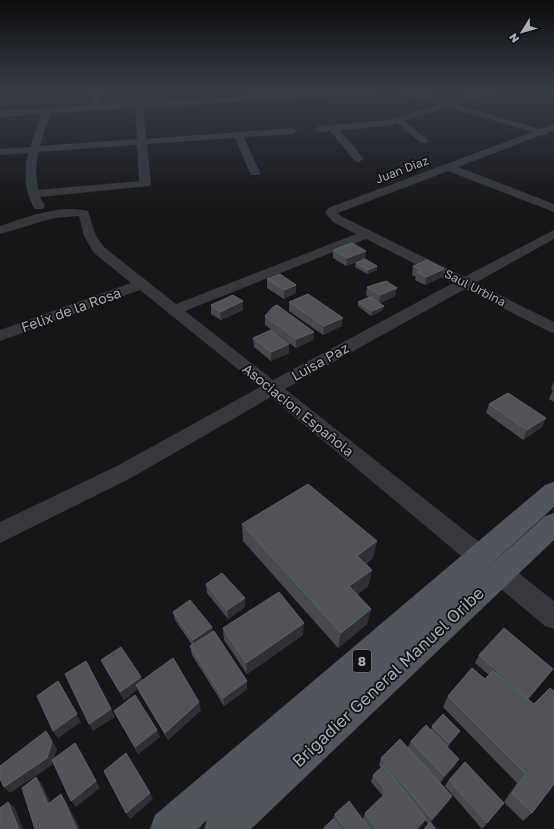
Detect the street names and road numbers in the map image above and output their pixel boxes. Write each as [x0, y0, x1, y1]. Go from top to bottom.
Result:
street label: Juan Diaz [373, 153, 430, 186]
street label: Saul Urbina [442, 266, 508, 309]
street label: Felix de la Rosa [19, 284, 123, 335]
street label: Luisa Paz [288, 339, 351, 384]
street label: Asociacion Española [239, 360, 357, 460]
street label: Brigadier General Manuel Oribe [287, 582, 488, 771]
road number: 8 [353, 650, 371, 672]

